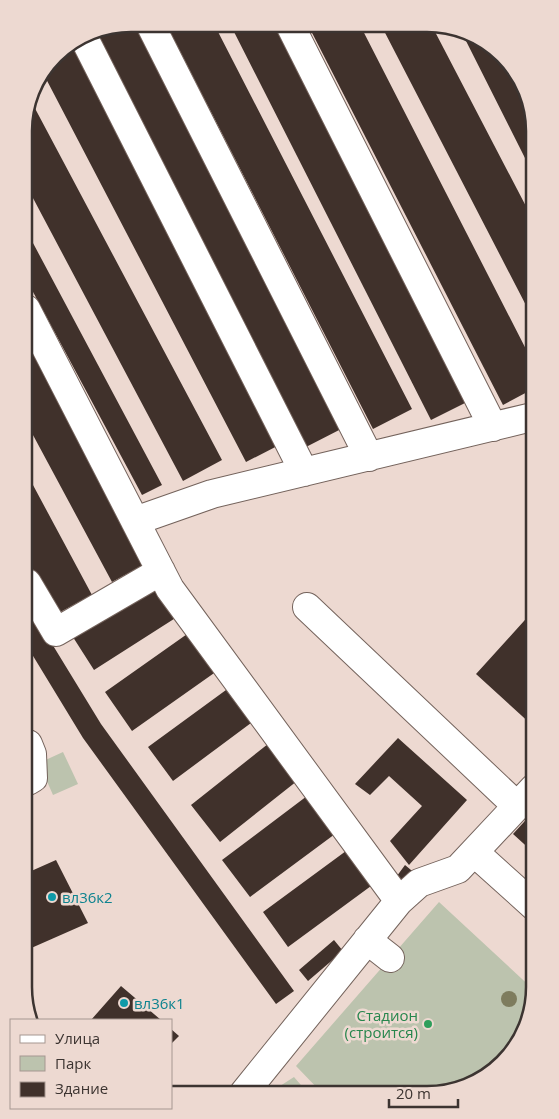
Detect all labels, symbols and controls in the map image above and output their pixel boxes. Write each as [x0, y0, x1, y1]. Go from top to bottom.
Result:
place label: вл36к2 [62, 887, 113, 907]
marker: вл36к2 [46, 891, 58, 903]
place label: вл36к1 [134, 993, 185, 1013]
marker: вл36к1 [118, 997, 130, 1009]
place label: Стадион (строится) [345, 1005, 418, 1042]
marker: Стадион (строится) [422, 1018, 434, 1030]
legend [10, 1019, 172, 1109]
text: Улица [55, 1028, 100, 1048]
text: Парк [55, 1053, 91, 1073]
scale bar [389, 1076, 458, 1108]
text: Здание [55, 1078, 108, 1098]
text: 20 m [396, 1083, 431, 1103]

